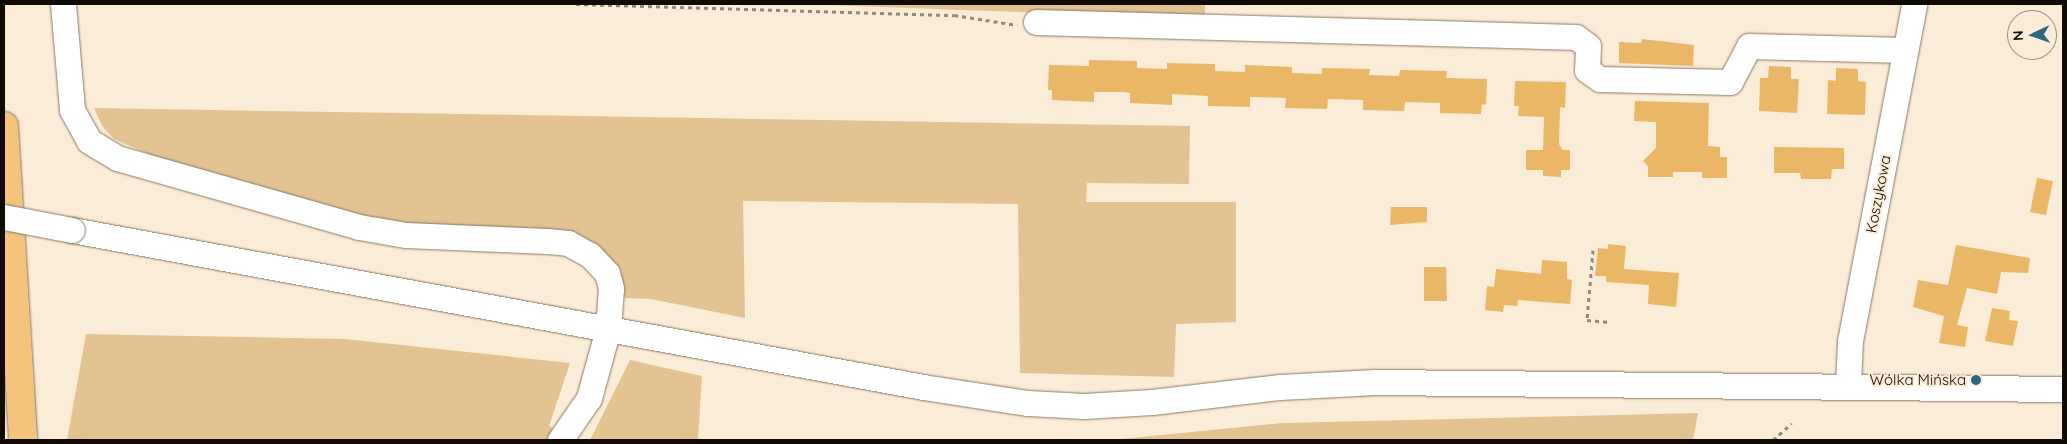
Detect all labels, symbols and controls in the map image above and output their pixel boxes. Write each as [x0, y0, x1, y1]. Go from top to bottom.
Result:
north arrow [2007, 10, 2057, 60]
text: N [2009, 30, 2027, 41]
street label: Koszykowa [1862, 154, 1894, 234]
place label: Wólka Mińska [1869, 371, 1966, 389]
marker: Wólka Mińska [1970, 374, 1982, 386]

